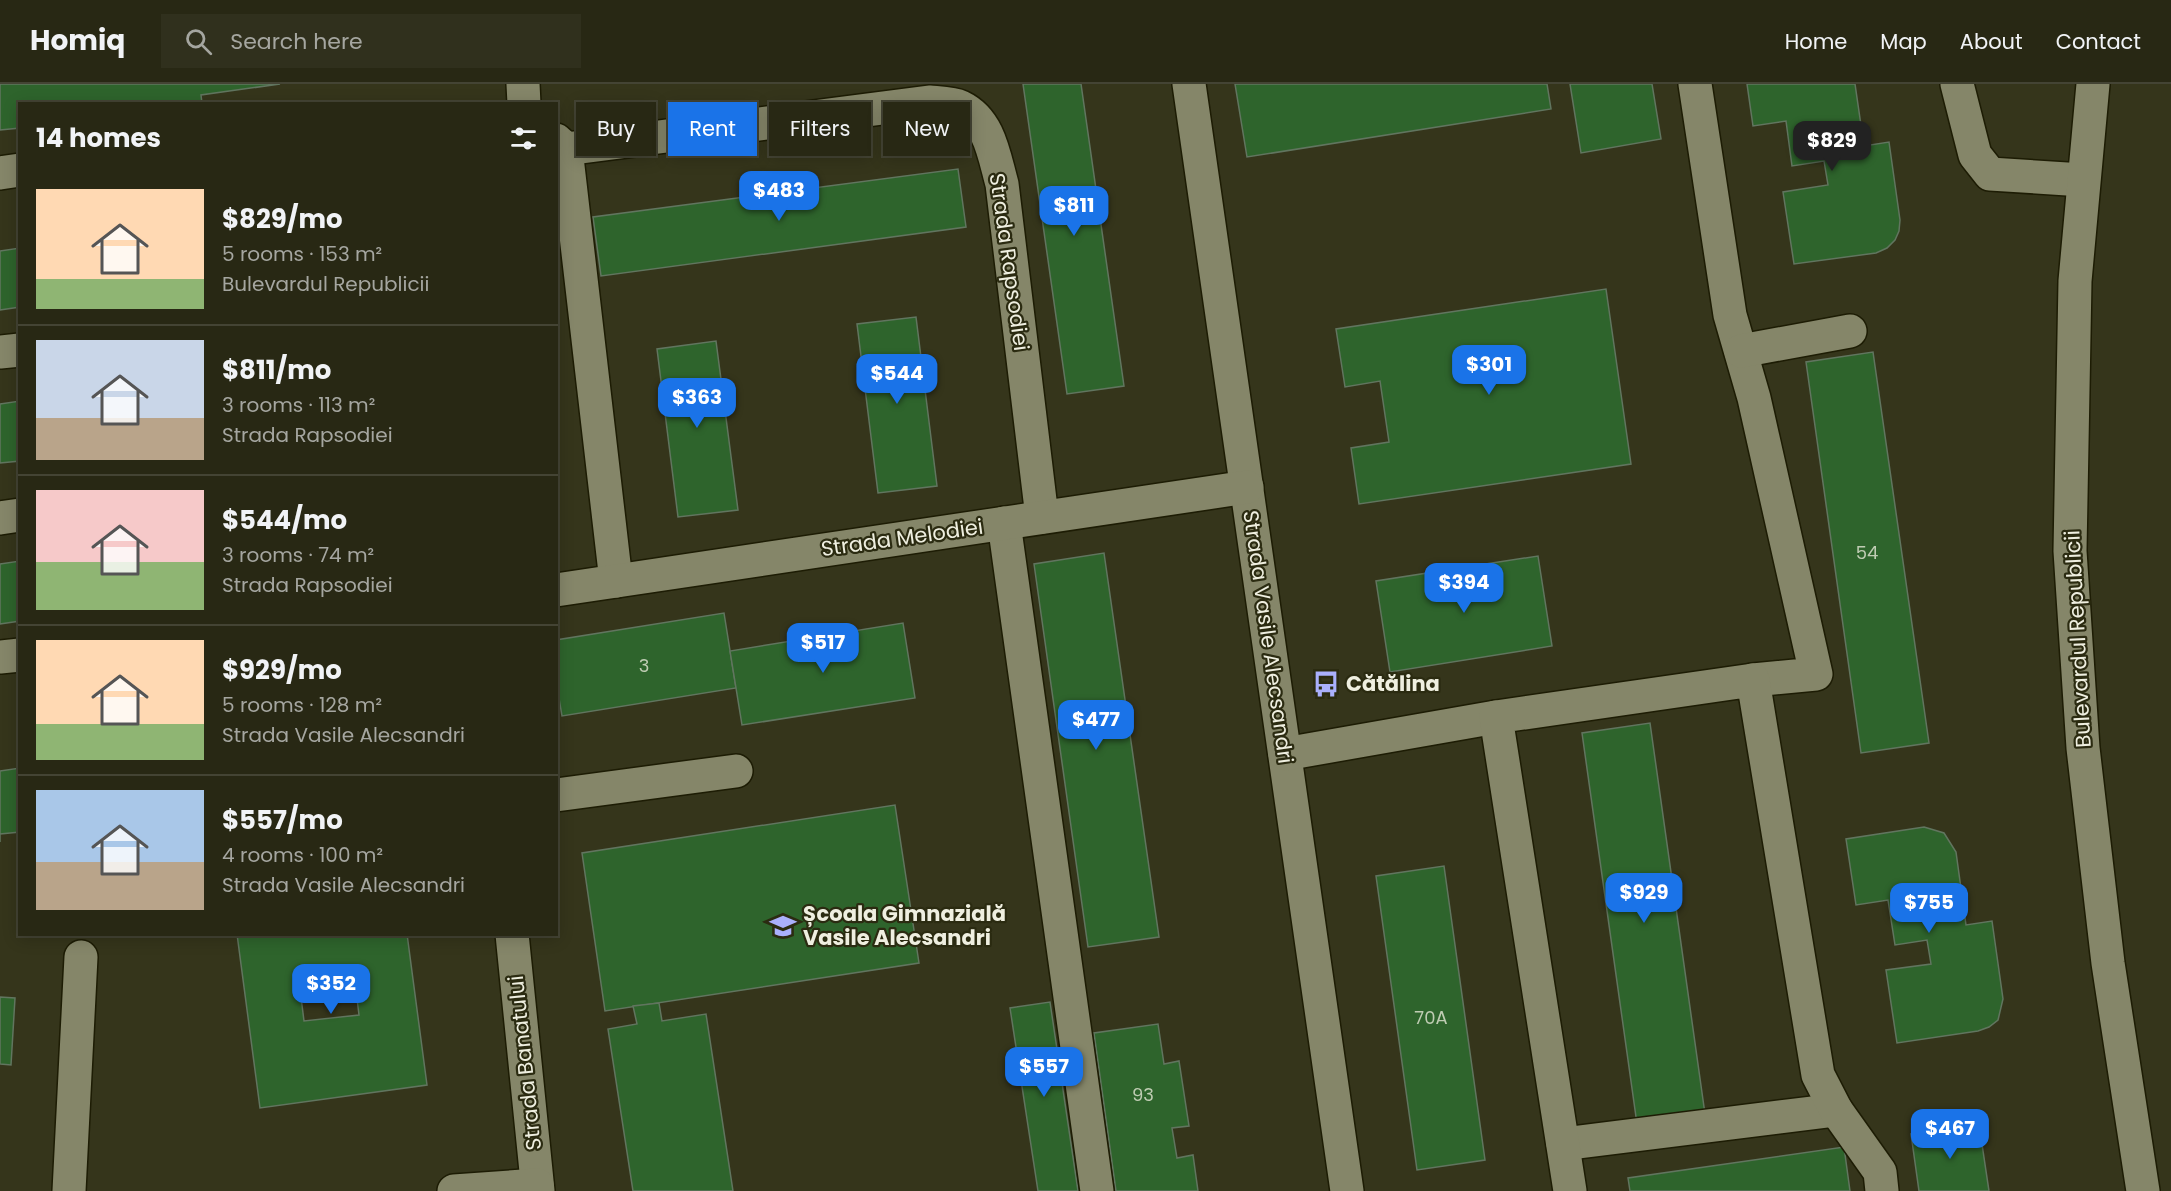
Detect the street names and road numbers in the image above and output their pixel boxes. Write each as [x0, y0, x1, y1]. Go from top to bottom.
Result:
street label: Strada Rapsodiei [983, 171, 1036, 353]
street label: Strada Vasile Alecsandri [1236, 509, 1301, 765]
street label: Strada Melodiei [819, 512, 985, 563]
street label: Bulevardul Republicii [2057, 530, 2098, 749]
street label: Strada Banatului [501, 974, 548, 1152]

